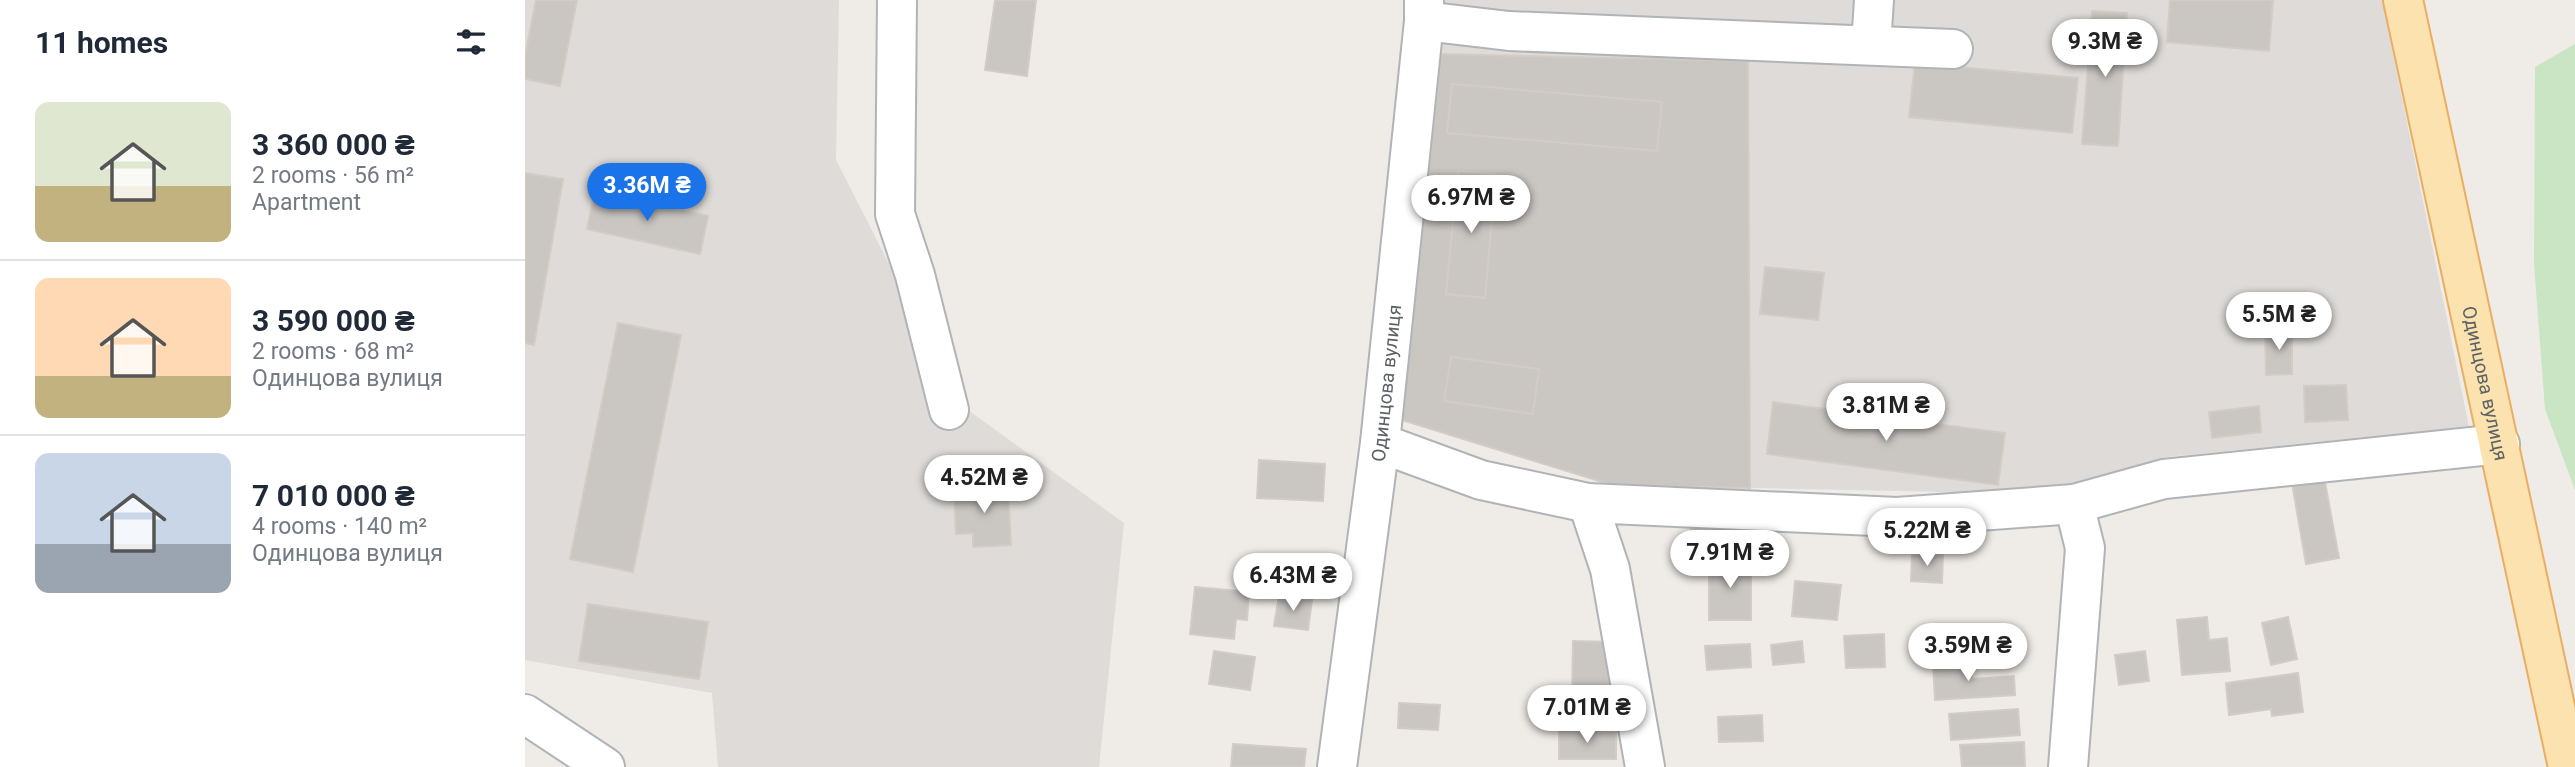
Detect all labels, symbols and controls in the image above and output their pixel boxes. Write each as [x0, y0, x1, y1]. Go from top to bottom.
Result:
pin: 9.3M ₴ [2048, 20, 2162, 79]
icon: filters [452, 23, 490, 61]
text: 11 homes [35, 25, 168, 60]
text: 9.3M ₴ [2068, 28, 2142, 55]
text: 3 360 000 ₴ [252, 127, 415, 162]
icon: home [91, 130, 175, 214]
text: 2 rooms · 56 m² [252, 162, 414, 189]
pin: 3.36M ₴ [582, 164, 712, 223]
text: 3.36M ₴ [603, 172, 691, 199]
pin: 6.97M ₴ [1406, 176, 1536, 235]
text: 6.97M ₴ [1427, 184, 1515, 211]
text: Apartment [252, 189, 361, 216]
pin: 5.5M ₴ [2222, 292, 2336, 352]
text: 5.5M ₴ [2242, 301, 2316, 328]
text: 3 590 000 ₴ [252, 303, 415, 338]
street label: Одинцова вулиця [1367, 304, 1406, 463]
street label: Одинцова вулиця [2457, 304, 2513, 463]
icon: home [91, 306, 175, 390]
text: 2 rooms · 68 m² [252, 338, 414, 365]
text: Одинцова вулиця [252, 365, 443, 392]
pin: 3.81M ₴ [1821, 384, 1951, 443]
text: 3.81M ₴ [1842, 392, 1930, 419]
pin: 4.52M ₴ [919, 456, 1049, 515]
text: 4.52M ₴ [940, 464, 1028, 491]
text: 7 010 000 ₴ [252, 478, 415, 513]
icon: home [91, 481, 175, 565]
pin: 5.22M ₴ [1862, 508, 1992, 568]
text: 4 rooms · 140 m² [252, 513, 427, 540]
text: 5.22M ₴ [1883, 517, 1971, 544]
pin: 7.91M ₴ [1665, 530, 1795, 590]
text: 7.91M ₴ [1686, 539, 1774, 566]
text: Одинцова вулиця [252, 540, 443, 567]
pin: 6.43M ₴ [1228, 554, 1358, 613]
text: 6.43M ₴ [1249, 562, 1337, 589]
pin: 3.59M ₴ [1903, 624, 2033, 683]
text: 3.59M ₴ [1924, 632, 2012, 659]
pin: 7.01M ₴ [1522, 686, 1652, 745]
text: 7.01M ₴ [1543, 694, 1631, 721]

